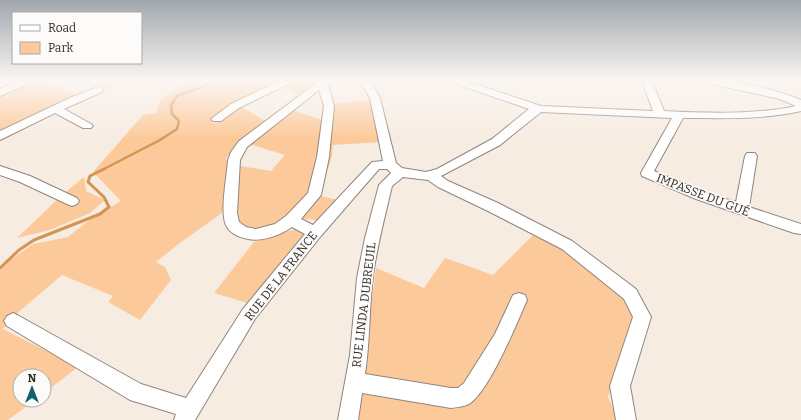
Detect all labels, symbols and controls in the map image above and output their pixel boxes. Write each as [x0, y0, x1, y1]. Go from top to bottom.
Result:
legend [12, 12, 142, 64]
text: Road [48, 21, 76, 35]
text: Park [48, 41, 74, 55]
street label: IMPASSE DU GUÉ [654, 170, 752, 219]
street label: RUE DE LA FRANCE [242, 229, 320, 323]
street label: RUE LINDA DUBREUIL [349, 241, 379, 368]
north arrow [12, 368, 52, 408]
text: N [28, 372, 37, 385]

